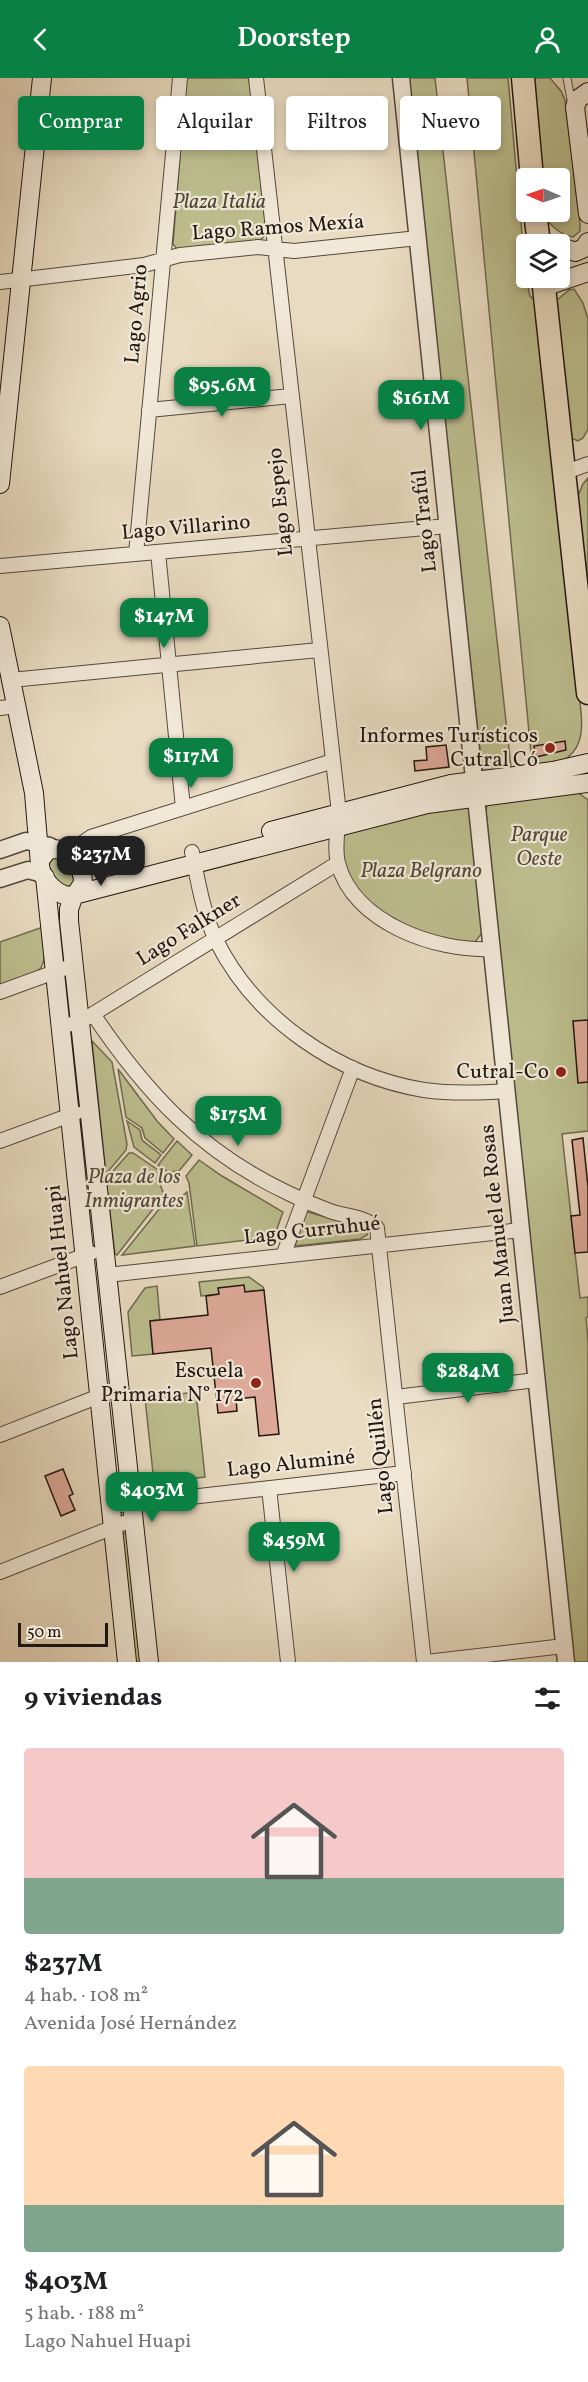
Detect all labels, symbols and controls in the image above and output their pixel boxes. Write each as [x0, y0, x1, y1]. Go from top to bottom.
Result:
text: Doorstep [237, 20, 351, 58]
icon: back [24, 23, 57, 56]
icon: person [531, 23, 564, 56]
chip: Comprar [18, 96, 144, 150]
chip: Alquilar [156, 96, 274, 150]
chip: Filtros [286, 96, 388, 150]
chip: Nuevo [400, 96, 501, 150]
north arrow [516, 168, 570, 222]
map controls [516, 168, 570, 288]
park label: Plaza Italia [172, 188, 266, 217]
street label: Lago Ramos Mexía [191, 208, 365, 248]
button: layers [516, 234, 570, 288]
street label: Lago Agrio [118, 263, 156, 365]
pin: $95.6M [173, 367, 271, 418]
text: $95.6M [188, 372, 256, 400]
pin: $161M [379, 380, 463, 431]
text: $161M [392, 385, 450, 413]
street label: Lago Espejo [261, 446, 301, 558]
street label: Lago Trafúl [405, 468, 445, 574]
street label: Lago Villarino [120, 508, 252, 548]
pin: $147M [122, 598, 206, 649]
text: $147M [134, 603, 194, 631]
place label: Informes Turísticos Cutral Có [359, 722, 538, 775]
pin: $117M [149, 738, 233, 789]
marker: Informes Turísticos Cutral Có [543, 741, 557, 755]
text: $117M [163, 743, 219, 771]
park label: Parque Oeste [510, 821, 568, 874]
pin: $237M [59, 836, 143, 887]
text: $237M [71, 841, 131, 869]
park label: Plaza Belgrano [360, 857, 482, 886]
street label: Lago Falkner [131, 886, 247, 974]
place label: Cutral-Co [456, 1058, 549, 1087]
marker: Cutral-Co [554, 1065, 568, 1079]
pin: $175M [196, 1096, 280, 1147]
text: $175M [209, 1101, 267, 1129]
street label: Juan Manuel de Rosas [473, 1123, 523, 1325]
park label: Plaza de los Inmigrantes [84, 1163, 184, 1216]
street label: Lago Nahuel Huapi [39, 1183, 87, 1361]
street label: Lago Curruhué [242, 1209, 382, 1253]
pin: $284M [426, 1353, 510, 1404]
place label: Escuela Primaria N° 172 [101, 1357, 244, 1410]
text: $284M [436, 1358, 500, 1386]
marker: Escuela Primaria N° 172 [249, 1376, 263, 1390]
street label: Lago Quillén [360, 1396, 402, 1516]
street label: Lago Aluminé [226, 1443, 357, 1485]
pin: $403M [110, 1472, 194, 1523]
text: $403M [120, 1477, 184, 1505]
pin: $459M [252, 1522, 336, 1573]
text: $459M [263, 1527, 325, 1555]
scale bar [18, 1620, 108, 1648]
text: 50 m [27, 1622, 61, 1644]
text: 9 viviendas [24, 1680, 162, 1716]
icon: filters [531, 1682, 564, 1715]
icon: home [240, 1787, 348, 1895]
text: $237M [24, 1946, 102, 1982]
text: 4 hab. · 108 m² [24, 1982, 148, 2010]
text: Avenida José Hernández [24, 2010, 237, 2038]
icon: home [240, 2105, 348, 2213]
text: $403M [24, 2264, 108, 2300]
text: 5 hab. · 188 m² [24, 2300, 144, 2328]
text: Lago Nahuel Huapi [24, 2328, 191, 2356]

